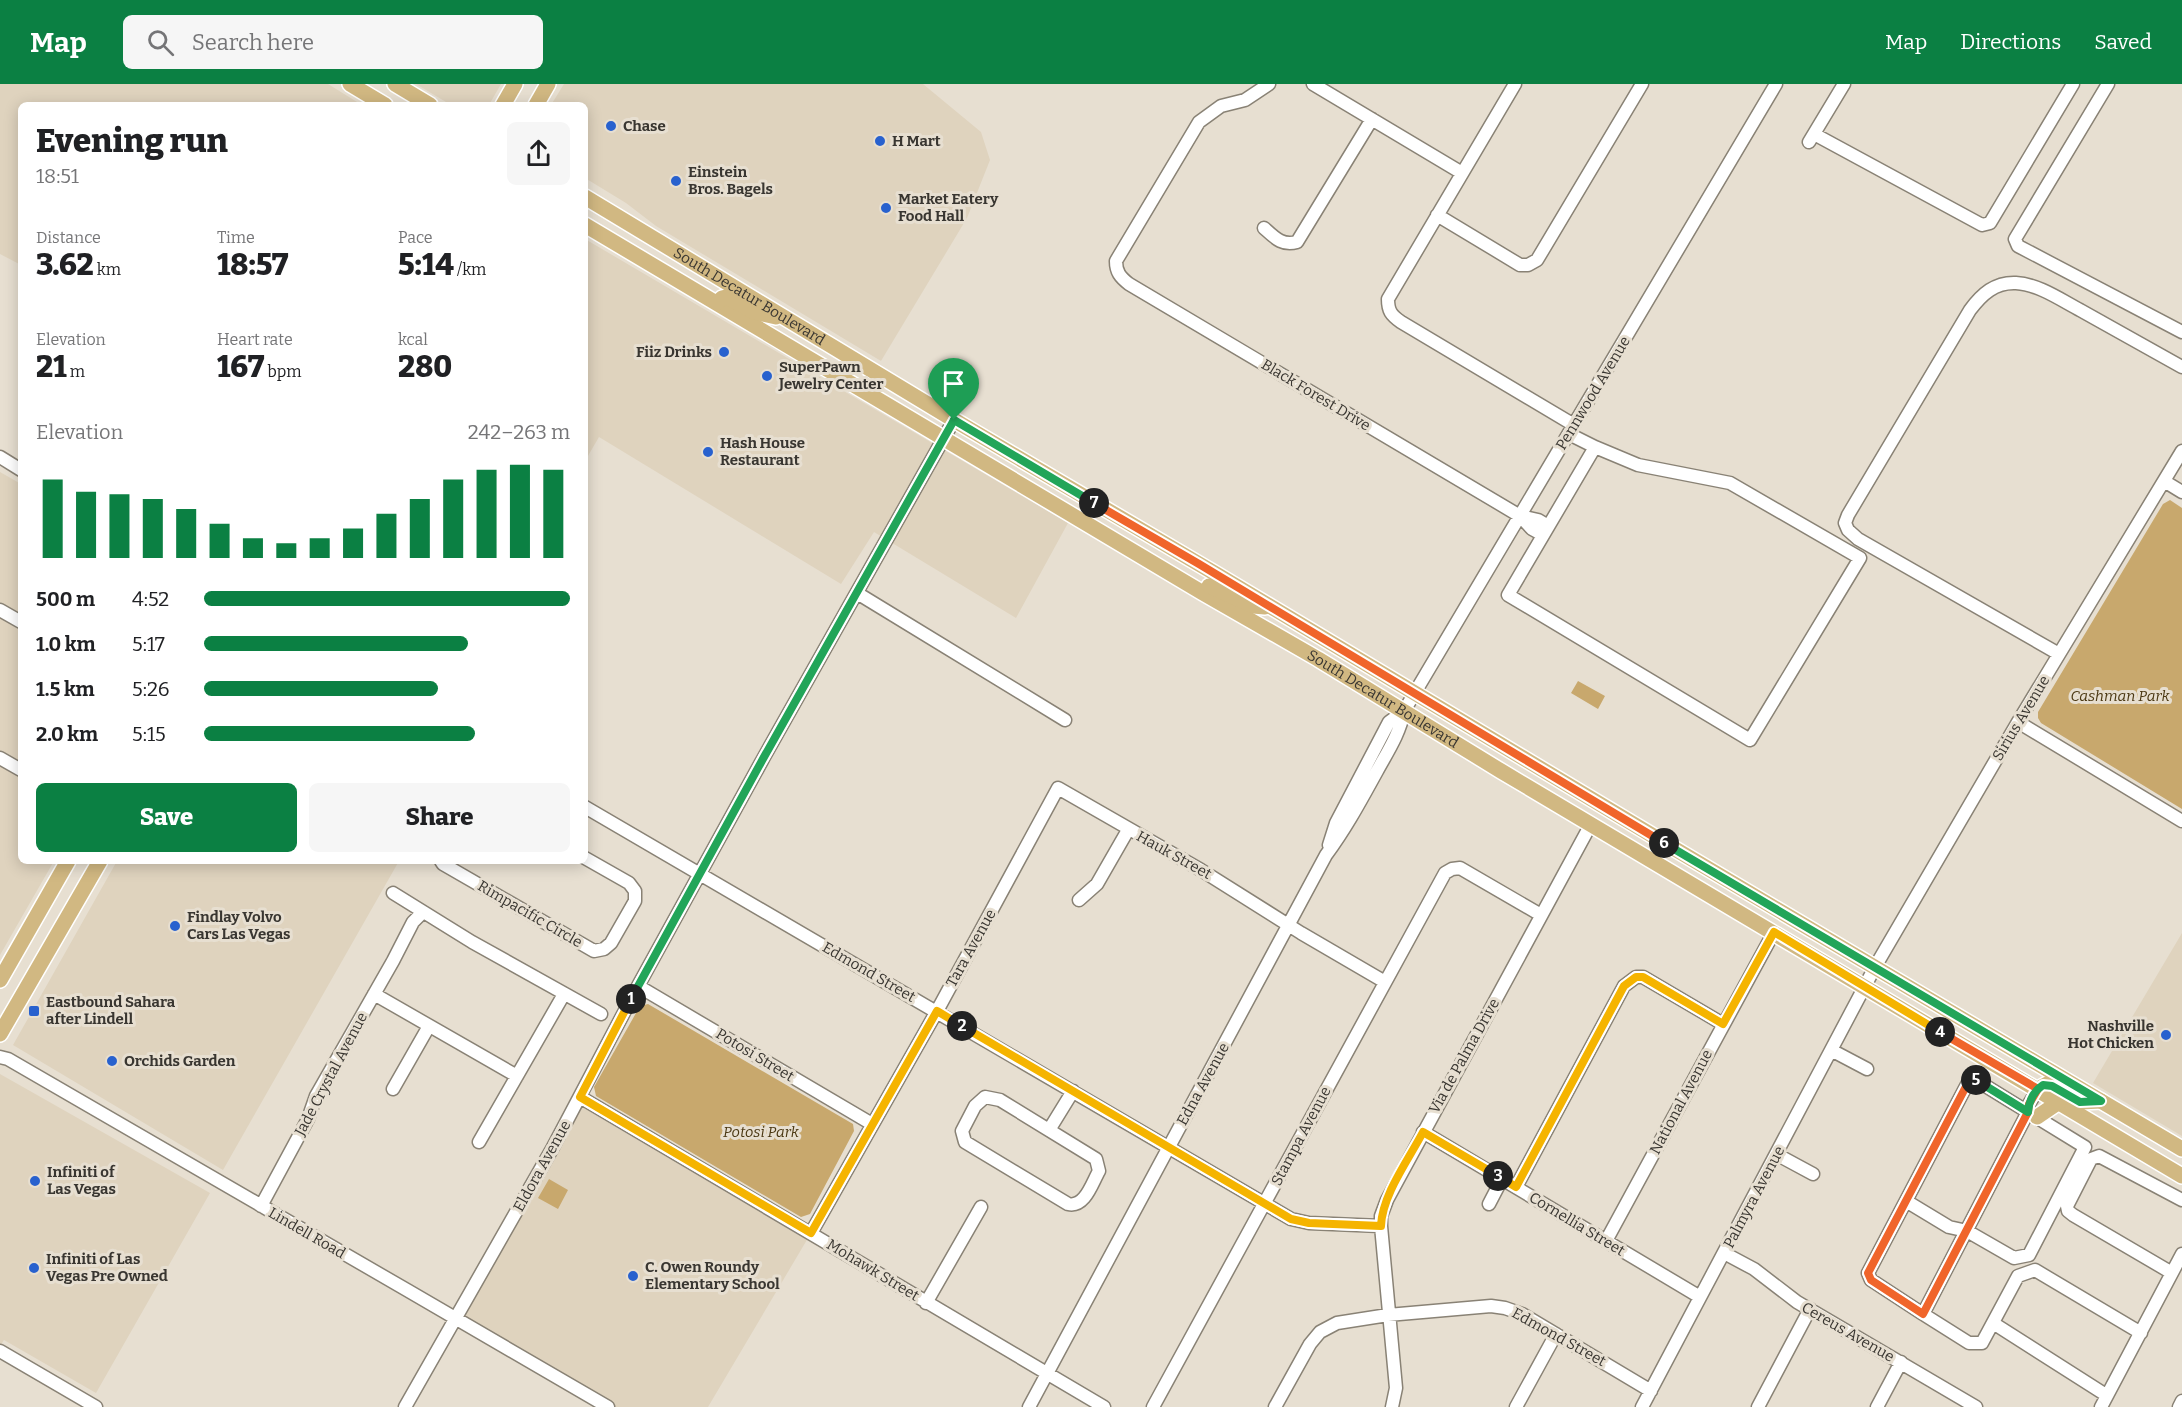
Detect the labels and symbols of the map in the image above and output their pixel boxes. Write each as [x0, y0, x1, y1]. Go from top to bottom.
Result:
place label: Chase [623, 117, 666, 135]
marker: Chase [604, 119, 618, 133]
place label: H Mart [892, 132, 941, 150]
marker: H Mart [873, 134, 887, 148]
place label: Einstein Bros. Bagels [688, 163, 773, 198]
marker: Einstein Bros. Bagels [669, 174, 683, 188]
place label: Market Eatery Food Hall [898, 190, 999, 225]
marker: Market Eatery Food Hall [879, 201, 893, 215]
street label: South Decatur Boulevard [670, 244, 829, 349]
street label: Pennwood Avenue [1552, 333, 1634, 453]
place label: Fiiz Drinks [636, 343, 712, 361]
marker: Fiiz Drinks [717, 345, 731, 359]
street label: Black Forest Drive [1258, 355, 1374, 435]
place label: SuperPawn Jewelry Center [778, 358, 884, 393]
pin [928, 358, 979, 420]
marker: SuperPawn Jewelry Center [760, 369, 774, 383]
place label: Hash House Restaurant [720, 434, 805, 469]
marker: Hash House Restaurant [701, 445, 715, 459]
pin: 7 [1079, 488, 1109, 518]
street label: South Decatur Boulevard [1304, 646, 1462, 752]
street label: Sirius Avenue [1989, 672, 2053, 764]
park label: Cashman Park [2070, 687, 2170, 705]
street label: Hauk Street [1133, 827, 1215, 883]
pin: 6 [1649, 828, 1679, 858]
street label: Rimpacific Circle [474, 877, 586, 951]
street label: Tara Avenue [942, 906, 1000, 990]
place label: Findlay Volvo Cars Las Vegas [187, 908, 290, 943]
marker: Findlay Volvo Cars Las Vegas [168, 919, 182, 933]
street label: Edmond Street [819, 938, 919, 1006]
pin: 1 [616, 984, 646, 1014]
place label: Eastbound Sahara after Lindell [46, 993, 176, 1028]
street label: Via de Palma Drive [1425, 995, 1503, 1117]
marker: Eastbound Sahara after Lindell [27, 1004, 41, 1018]
street label: Jade Crystal Avenue [290, 1009, 371, 1140]
pin: 2 [947, 1011, 977, 1041]
pin: 4 [1925, 1017, 1955, 1047]
place label: Nashville Hot Chicken [2068, 1017, 2154, 1052]
street label: Potosi Street [713, 1025, 798, 1086]
marker: Nashville Hot Chicken [2159, 1028, 2173, 1042]
street label: Edna Avenue [1173, 1040, 1233, 1128]
street label: National Avenue [1646, 1047, 1716, 1157]
place label: Orchids Garden [124, 1052, 236, 1070]
marker: Orchids Garden [105, 1054, 119, 1068]
pin: 5 [1961, 1065, 1991, 1095]
street label: Stampa Avenue [1267, 1083, 1335, 1189]
street label: Eldora Avenue [510, 1117, 574, 1215]
park label: Potosi Park [723, 1123, 800, 1141]
street label: Palmyra Avenue [1720, 1143, 1788, 1251]
pin: 3 [1483, 1161, 1513, 1191]
place label: Infiniti of Las Vegas [47, 1163, 116, 1198]
marker: Infiniti of Las Vegas [28, 1174, 42, 1188]
street label: Cornellia Street [1526, 1188, 1629, 1260]
street label: Lindell Road [265, 1204, 349, 1262]
street label: Mohawk Street [824, 1235, 923, 1305]
place label: Infiniti of Las Vegas Pre Owned [46, 1250, 168, 1285]
place label: C. Owen Roundy Elementary School [645, 1258, 780, 1293]
marker: Infiniti of Las Vegas Pre Owned [27, 1261, 41, 1275]
marker: C. Owen Roundy Elementary School [626, 1269, 640, 1283]
street label: Cereus Avenue [1798, 1298, 1898, 1366]
street label: Edmond Street [1509, 1304, 1610, 1371]

